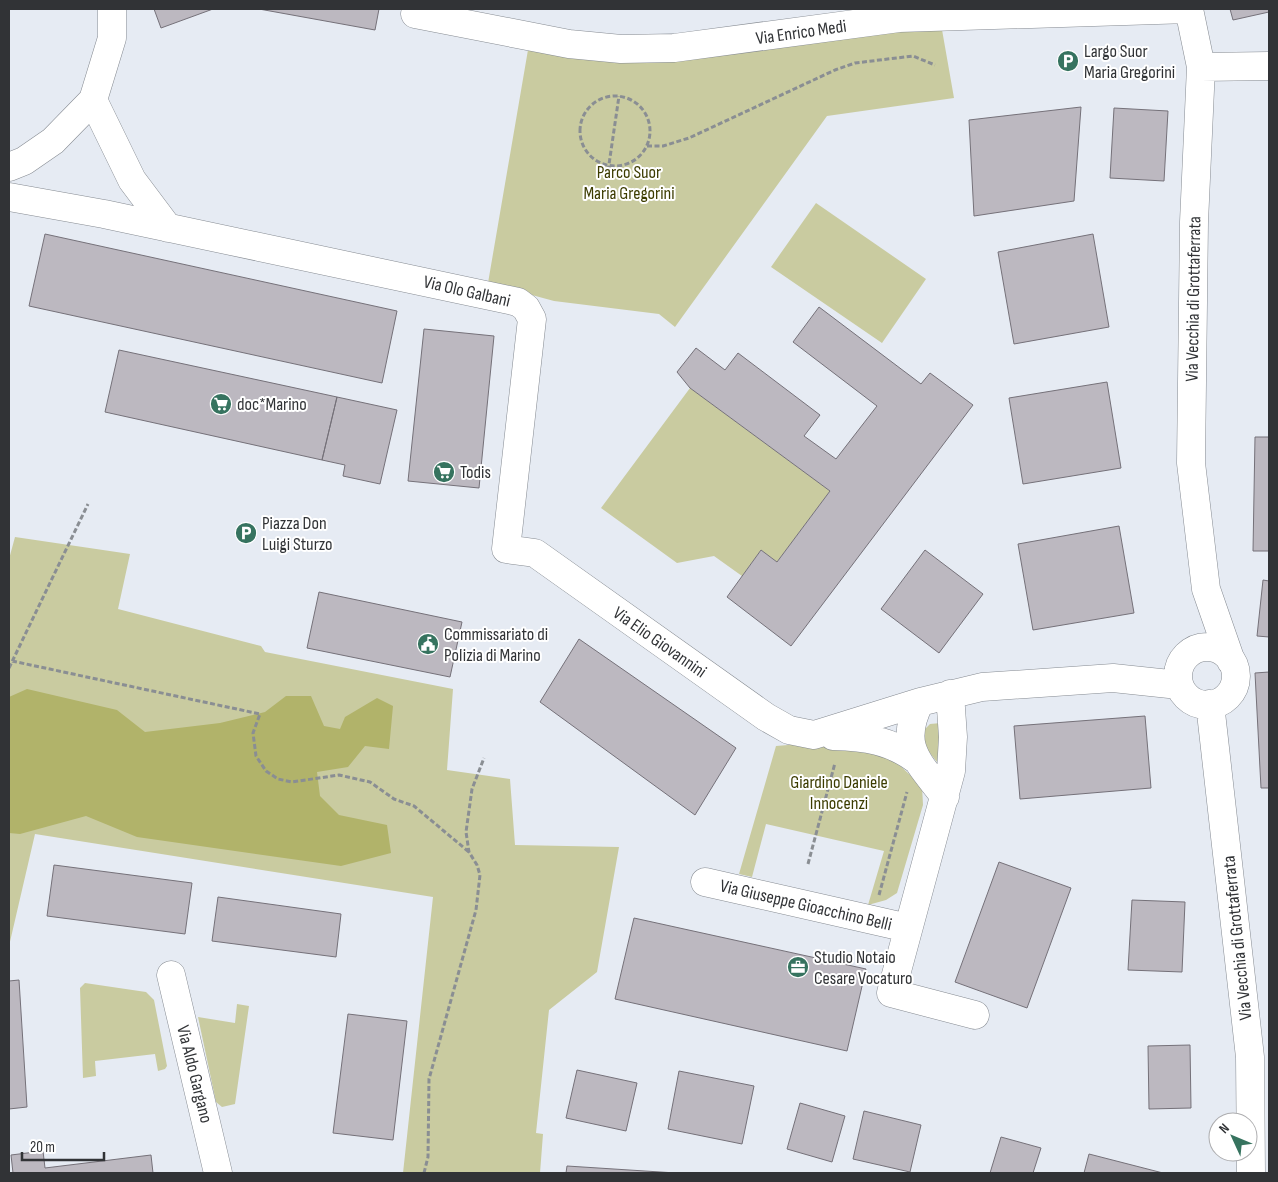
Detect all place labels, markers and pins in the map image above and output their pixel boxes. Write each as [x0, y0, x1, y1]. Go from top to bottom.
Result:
place label: Largo Suor Maria Gregorini [1084, 41, 1175, 83]
parking icon: Largo Suor Maria Gregorini [1056, 49, 1080, 73]
supermarket icon: doc*Marino [209, 392, 233, 416]
place label: doc*Marino [237, 394, 307, 415]
supermarket icon: Todis [432, 460, 456, 484]
place label: Todis [460, 462, 491, 483]
place label: Piazza Don Luigi Sturzo [262, 513, 333, 555]
parking icon: Piazza Don Luigi Sturzo [234, 521, 258, 545]
place label: Commissariato di Polizia di Marino [444, 624, 548, 666]
public building icon: Commissariato di Polizia di Marino [416, 632, 440, 656]
place label: Studio Notaio Cesare Vocaturo [814, 947, 912, 989]
office icon: Studio Notaio Cesare Vocaturo [786, 955, 810, 979]

